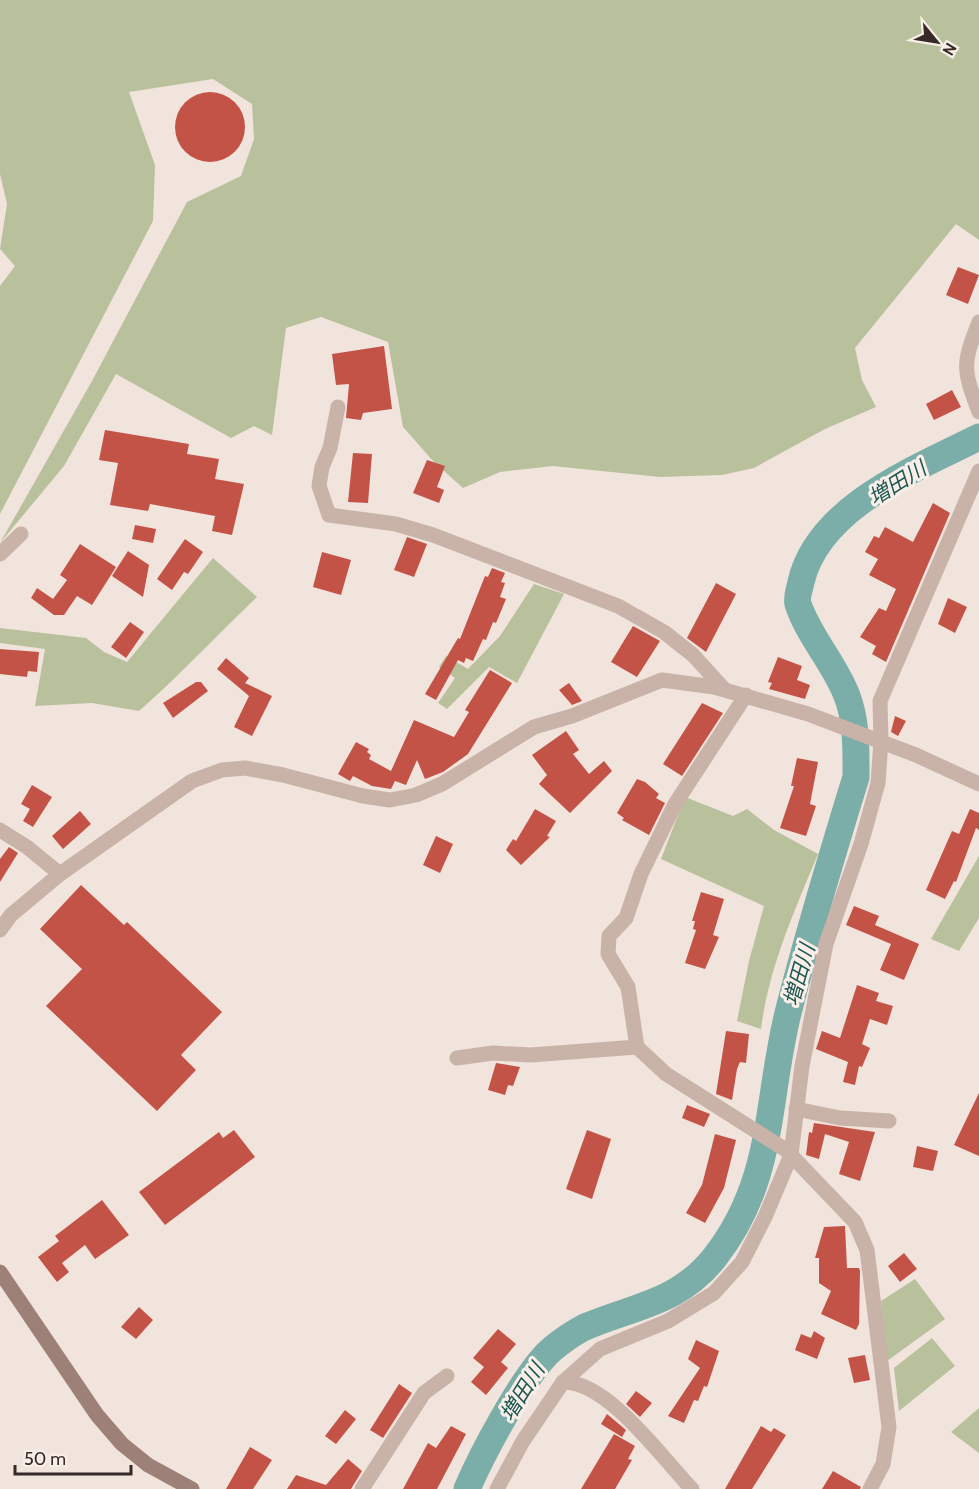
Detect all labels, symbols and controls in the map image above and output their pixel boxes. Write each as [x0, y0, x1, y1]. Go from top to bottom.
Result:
north arrow [907, 12, 967, 72]
text: N [939, 40, 961, 59]
water label: 増田川 [864, 455, 932, 510]
water label: 増田川 [778, 939, 820, 1009]
water label: 増田川 [495, 1357, 550, 1425]
scale bar [15, 1438, 130, 1476]
text: 50 m [24, 1448, 66, 1470]

